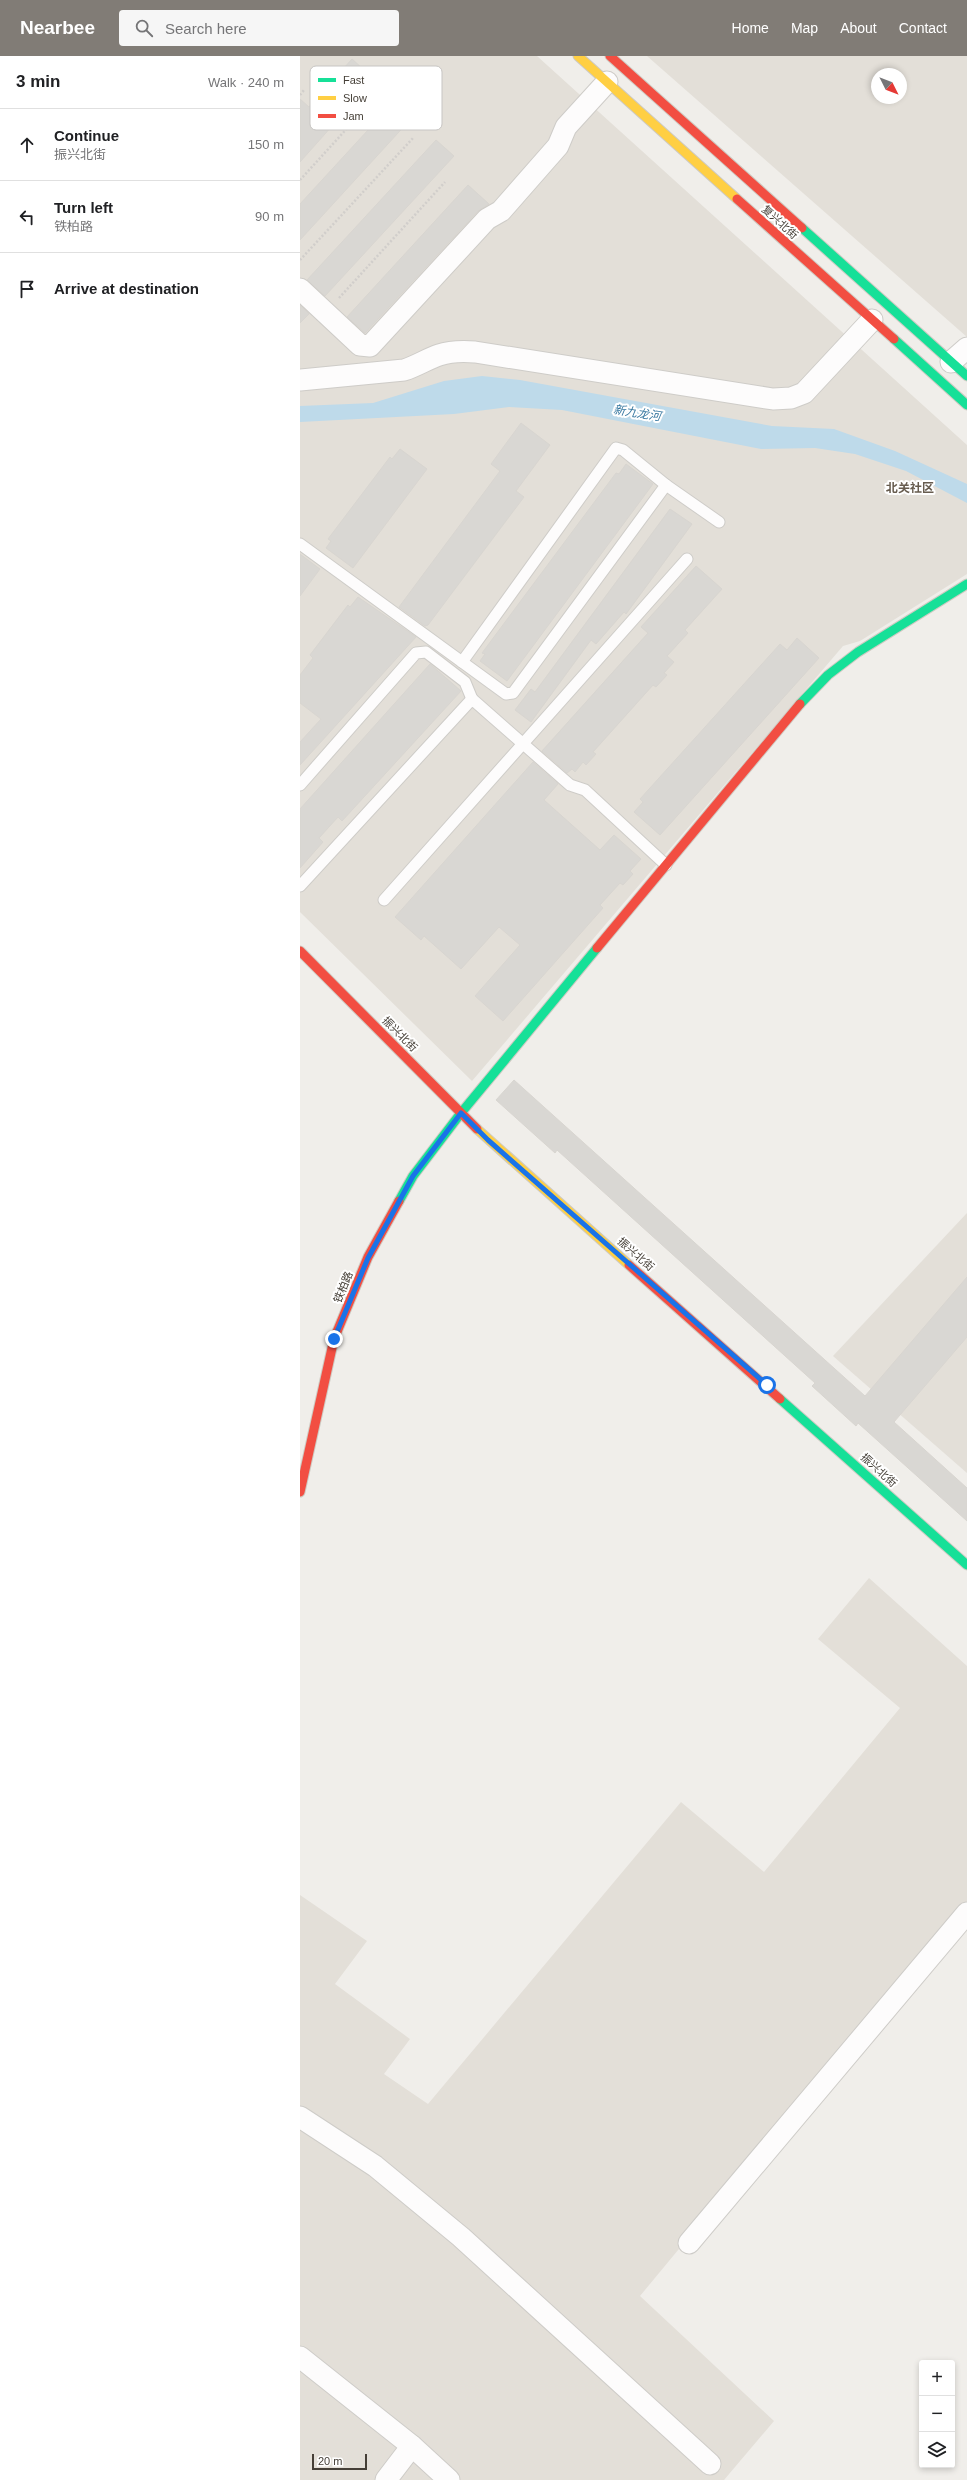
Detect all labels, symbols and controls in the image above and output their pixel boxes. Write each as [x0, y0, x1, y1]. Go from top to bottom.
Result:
search box [119, 10, 399, 46]
text: Nearbee [20, 17, 95, 38]
icon: search [133, 17, 155, 39]
text: Search here [165, 20, 247, 37]
text: Home [732, 20, 769, 36]
text: Map [791, 20, 818, 36]
text: About [840, 20, 877, 36]
text: Contact [899, 20, 947, 36]
legend [310, 66, 442, 130]
north arrow [871, 68, 907, 104]
text: 3 min [16, 72, 60, 91]
text: Fast [343, 74, 364, 86]
text: Walk · 240 m [208, 75, 284, 90]
text: Slow [343, 92, 367, 104]
text: Jam [343, 110, 364, 122]
text: Continue [54, 127, 119, 144]
icon: ahead [16, 134, 38, 156]
text: 150 m [248, 137, 284, 152]
text: 振兴北街 [54, 147, 106, 162]
text: Turn left [54, 199, 113, 216]
street label: 复兴北街 [760, 203, 800, 241]
icon: left [16, 206, 38, 228]
text: 90 m [255, 209, 284, 224]
text: 铁柏路 [54, 219, 93, 234]
icon: arrive [16, 278, 38, 300]
text: Arrive at destination [54, 280, 199, 297]
water label: 新九龙河 [612, 402, 664, 424]
district label: 北关社区 [886, 481, 934, 495]
street label: 振兴北街 [380, 1014, 420, 1054]
street label: 振兴北街 [615, 1235, 657, 1273]
street label: 铁柏路 [331, 1269, 355, 1305]
route end [325, 1330, 343, 1348]
route start [758, 1376, 776, 1394]
street label: 振兴北街 [859, 1451, 899, 1489]
map controls [919, 2360, 955, 2468]
button: + [919, 2360, 955, 2396]
button: − [919, 2396, 955, 2432]
button: layers [919, 2432, 955, 2468]
scale bar [312, 2452, 367, 2471]
text: 20 m [318, 2455, 342, 2467]

